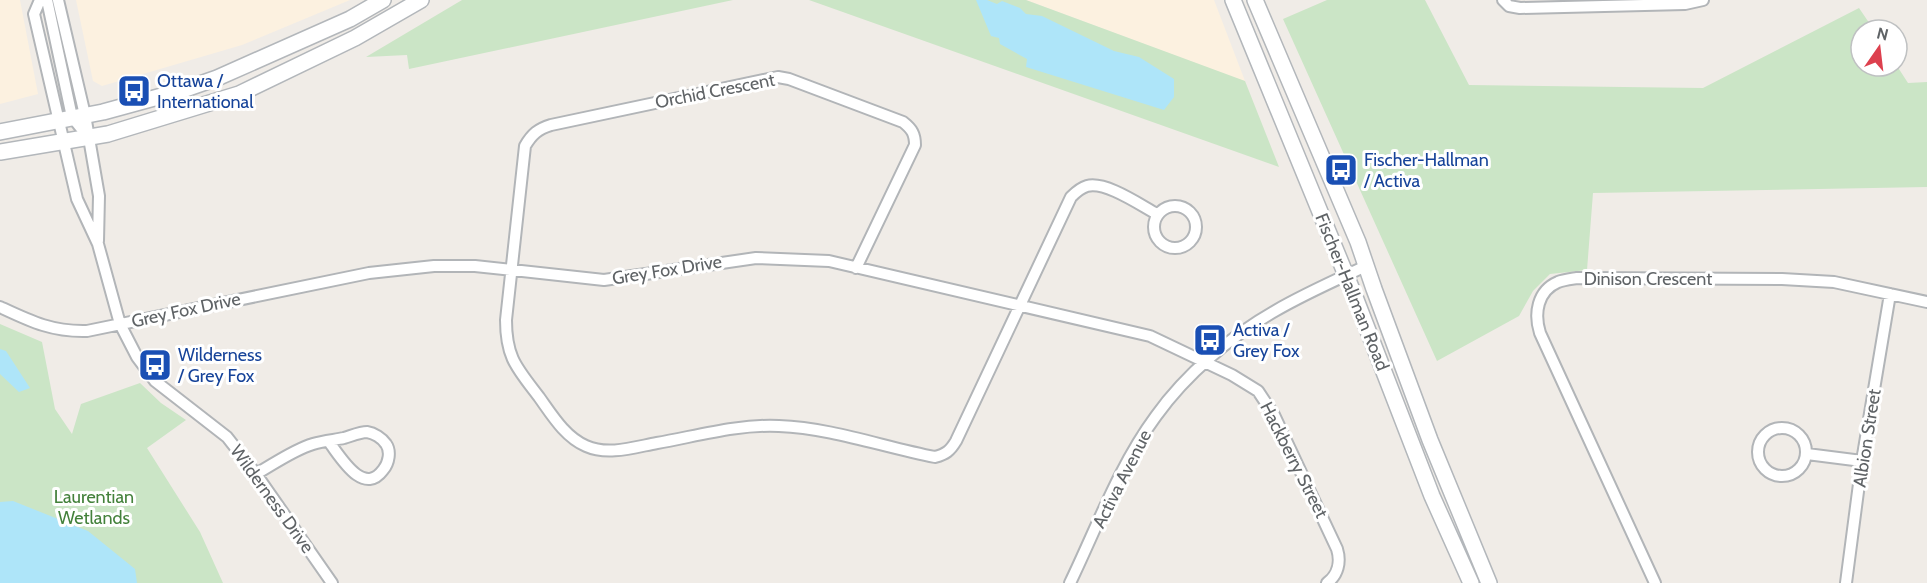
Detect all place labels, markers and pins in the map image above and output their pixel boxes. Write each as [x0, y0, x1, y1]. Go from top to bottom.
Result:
place label: Ottawa / International [157, 70, 254, 113]
bus stop icon: Ottawa / International [116, 73, 152, 109]
place label: Fischer-Hallman / Activa [1363, 149, 1489, 192]
bus stop icon: Fischer-Hallman / Activa [1323, 152, 1359, 188]
place label: Activa / Grey Fox [1233, 319, 1300, 362]
bus stop icon: Activa / Grey Fox [1192, 322, 1228, 358]
place label: Wilderness / Grey Fox [177, 344, 262, 387]
bus stop icon: Wilderness / Grey Fox [137, 347, 173, 383]

